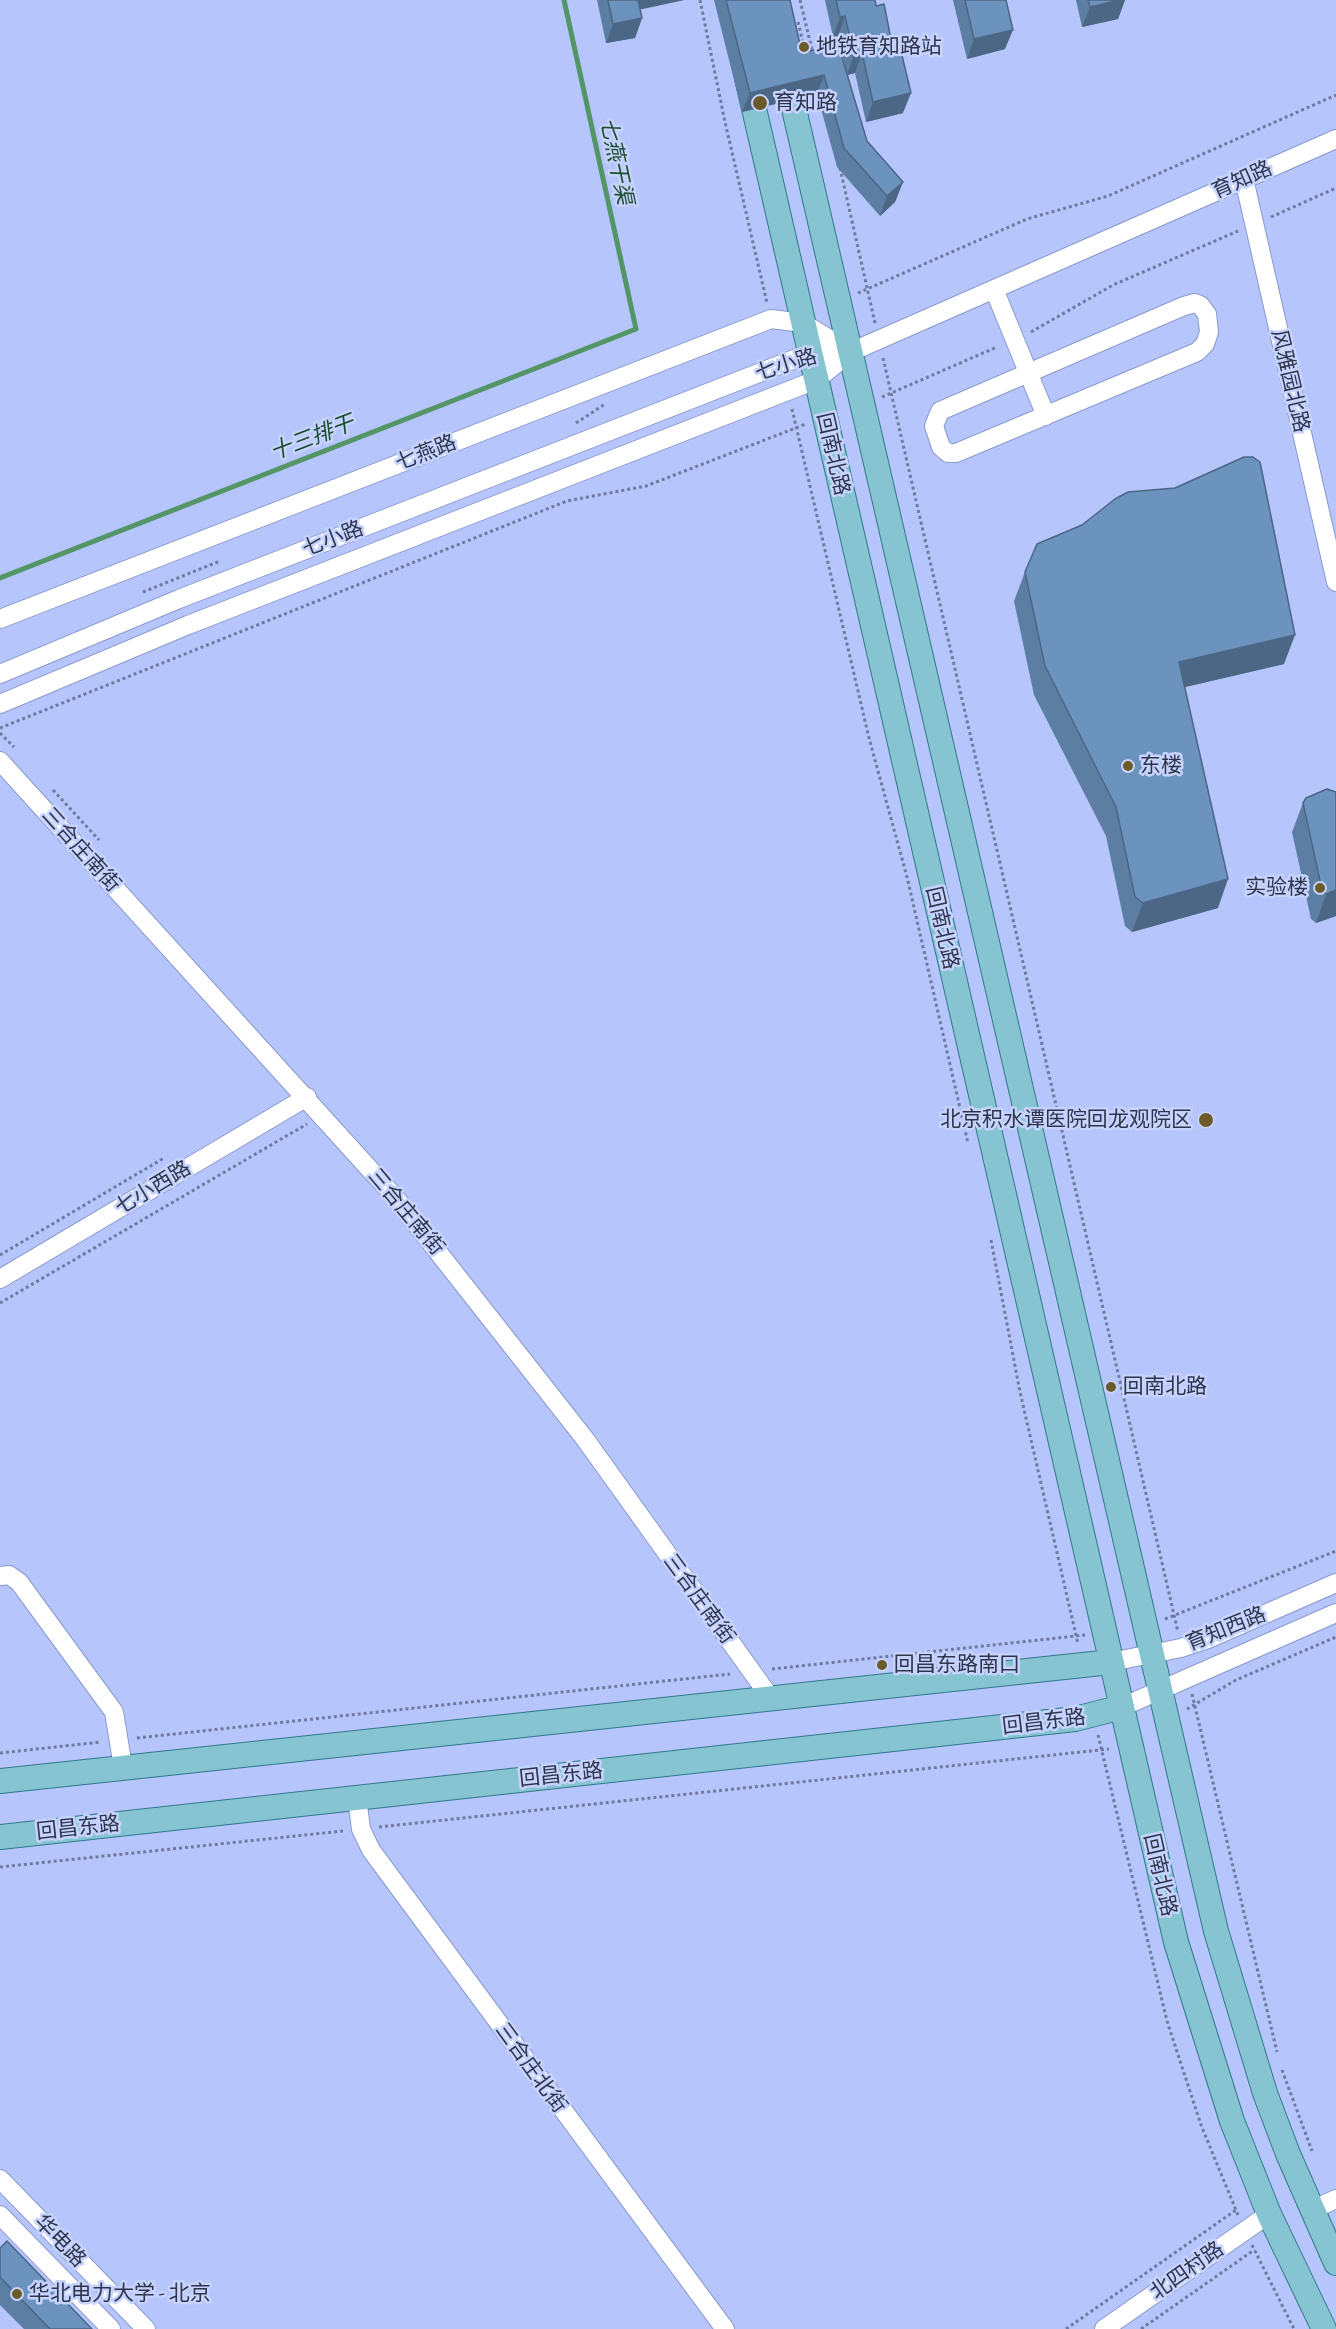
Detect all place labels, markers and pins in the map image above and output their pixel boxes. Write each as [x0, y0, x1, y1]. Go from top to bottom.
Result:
place label: 地铁育知路站 [816, 34, 942, 60]
marker: 地铁育知路站 [797, 40, 811, 54]
place label: 育知路 [774, 90, 837, 116]
marker: 育知路 [751, 94, 769, 112]
place label: 东楼 [1140, 753, 1182, 779]
marker: 东楼 [1121, 759, 1135, 773]
place label: 实验楼 [1245, 875, 1308, 901]
marker: 实验楼 [1313, 881, 1327, 895]
place label: 北京积水谭医院回龙观院区 [940, 1107, 1192, 1133]
marker: 北京积水谭医院回龙观院区 [1197, 1111, 1215, 1129]
place label: 回南北路 [1123, 1374, 1207, 1400]
marker: 回南北路 [1104, 1380, 1118, 1394]
place label: 回昌东路南口 [894, 1652, 1020, 1678]
marker: 回昌东路南口 [875, 1658, 889, 1672]
place label: 华北电力大学 - 北京 [29, 2281, 210, 2307]
marker: 华北电力大学 - 北京 [10, 2287, 24, 2301]

